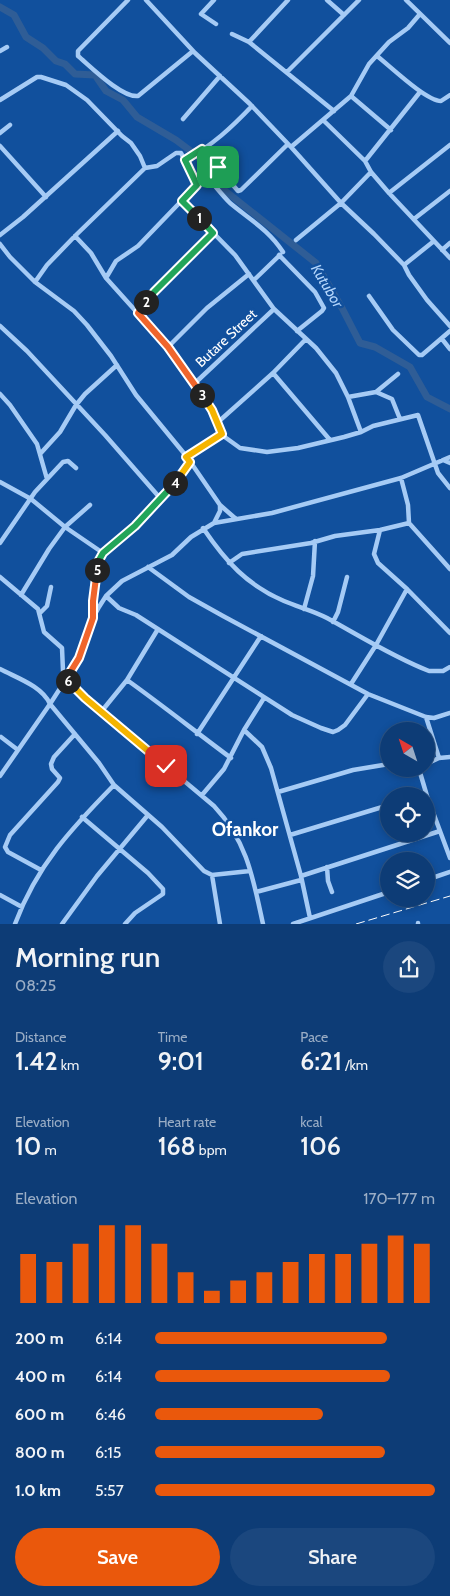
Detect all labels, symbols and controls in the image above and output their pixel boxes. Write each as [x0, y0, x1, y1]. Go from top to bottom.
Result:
pin [197, 146, 239, 188]
icon: arrive [204, 153, 232, 181]
pin: 1 [186, 206, 212, 230]
text: 1 [197, 209, 202, 227]
water label: Kutubor [307, 261, 348, 312]
pin: 2 [134, 290, 158, 314]
text: 2 [143, 293, 150, 311]
street label: Butare Street [191, 305, 261, 371]
pin: 3 [190, 382, 214, 408]
text: 3 [199, 386, 206, 404]
pin: 4 [162, 470, 188, 496]
text: 4 [171, 474, 180, 492]
pin: 5 [84, 558, 110, 582]
text: 5 [94, 561, 101, 579]
pin: 6 [56, 668, 80, 694]
text: 6 [65, 672, 72, 690]
north arrow [380, 722, 435, 778]
map controls [380, 722, 435, 907]
pin [145, 745, 187, 787]
icon: check [152, 752, 180, 780]
button: locate [380, 787, 435, 842]
district label: Ofankor [212, 818, 279, 841]
button: layers [380, 852, 435, 907]
text: Morning run [15, 940, 160, 974]
button: share [383, 941, 435, 993]
text: 08:25 [15, 976, 56, 995]
text: Distance [15, 1028, 67, 1046]
text: Time [158, 1028, 187, 1046]
text: Pace [300, 1028, 328, 1046]
text: 1.42 [15, 1046, 58, 1076]
text: 9:01 [158, 1046, 204, 1076]
text: 6:21 [300, 1046, 342, 1076]
text: km [58, 1056, 79, 1074]
text: /km [342, 1056, 368, 1074]
text: Elevation [15, 1113, 70, 1131]
text: Heart rate [158, 1113, 216, 1131]
text: kcal [300, 1113, 323, 1131]
text: 10 [15, 1131, 41, 1161]
text: 168 [158, 1131, 196, 1161]
text: 106 [300, 1131, 341, 1161]
text: m [41, 1141, 57, 1159]
text: bpm [196, 1141, 227, 1159]
text: Elevation [15, 1189, 78, 1208]
text: 170–177 m [363, 1189, 435, 1208]
text: 200 m [15, 1329, 64, 1348]
text: 6:14 [95, 1329, 122, 1348]
text: 400 m [15, 1367, 65, 1386]
text: 6:14 [95, 1367, 122, 1386]
text: 600 m [15, 1405, 64, 1424]
text: 6:46 [95, 1405, 126, 1424]
text: 800 m [15, 1443, 65, 1462]
text: 6:15 [95, 1443, 121, 1462]
text: 1.0 km [15, 1481, 61, 1500]
text: 5:57 [95, 1481, 124, 1500]
button: Save [15, 1528, 220, 1586]
button: Share [230, 1528, 435, 1586]

